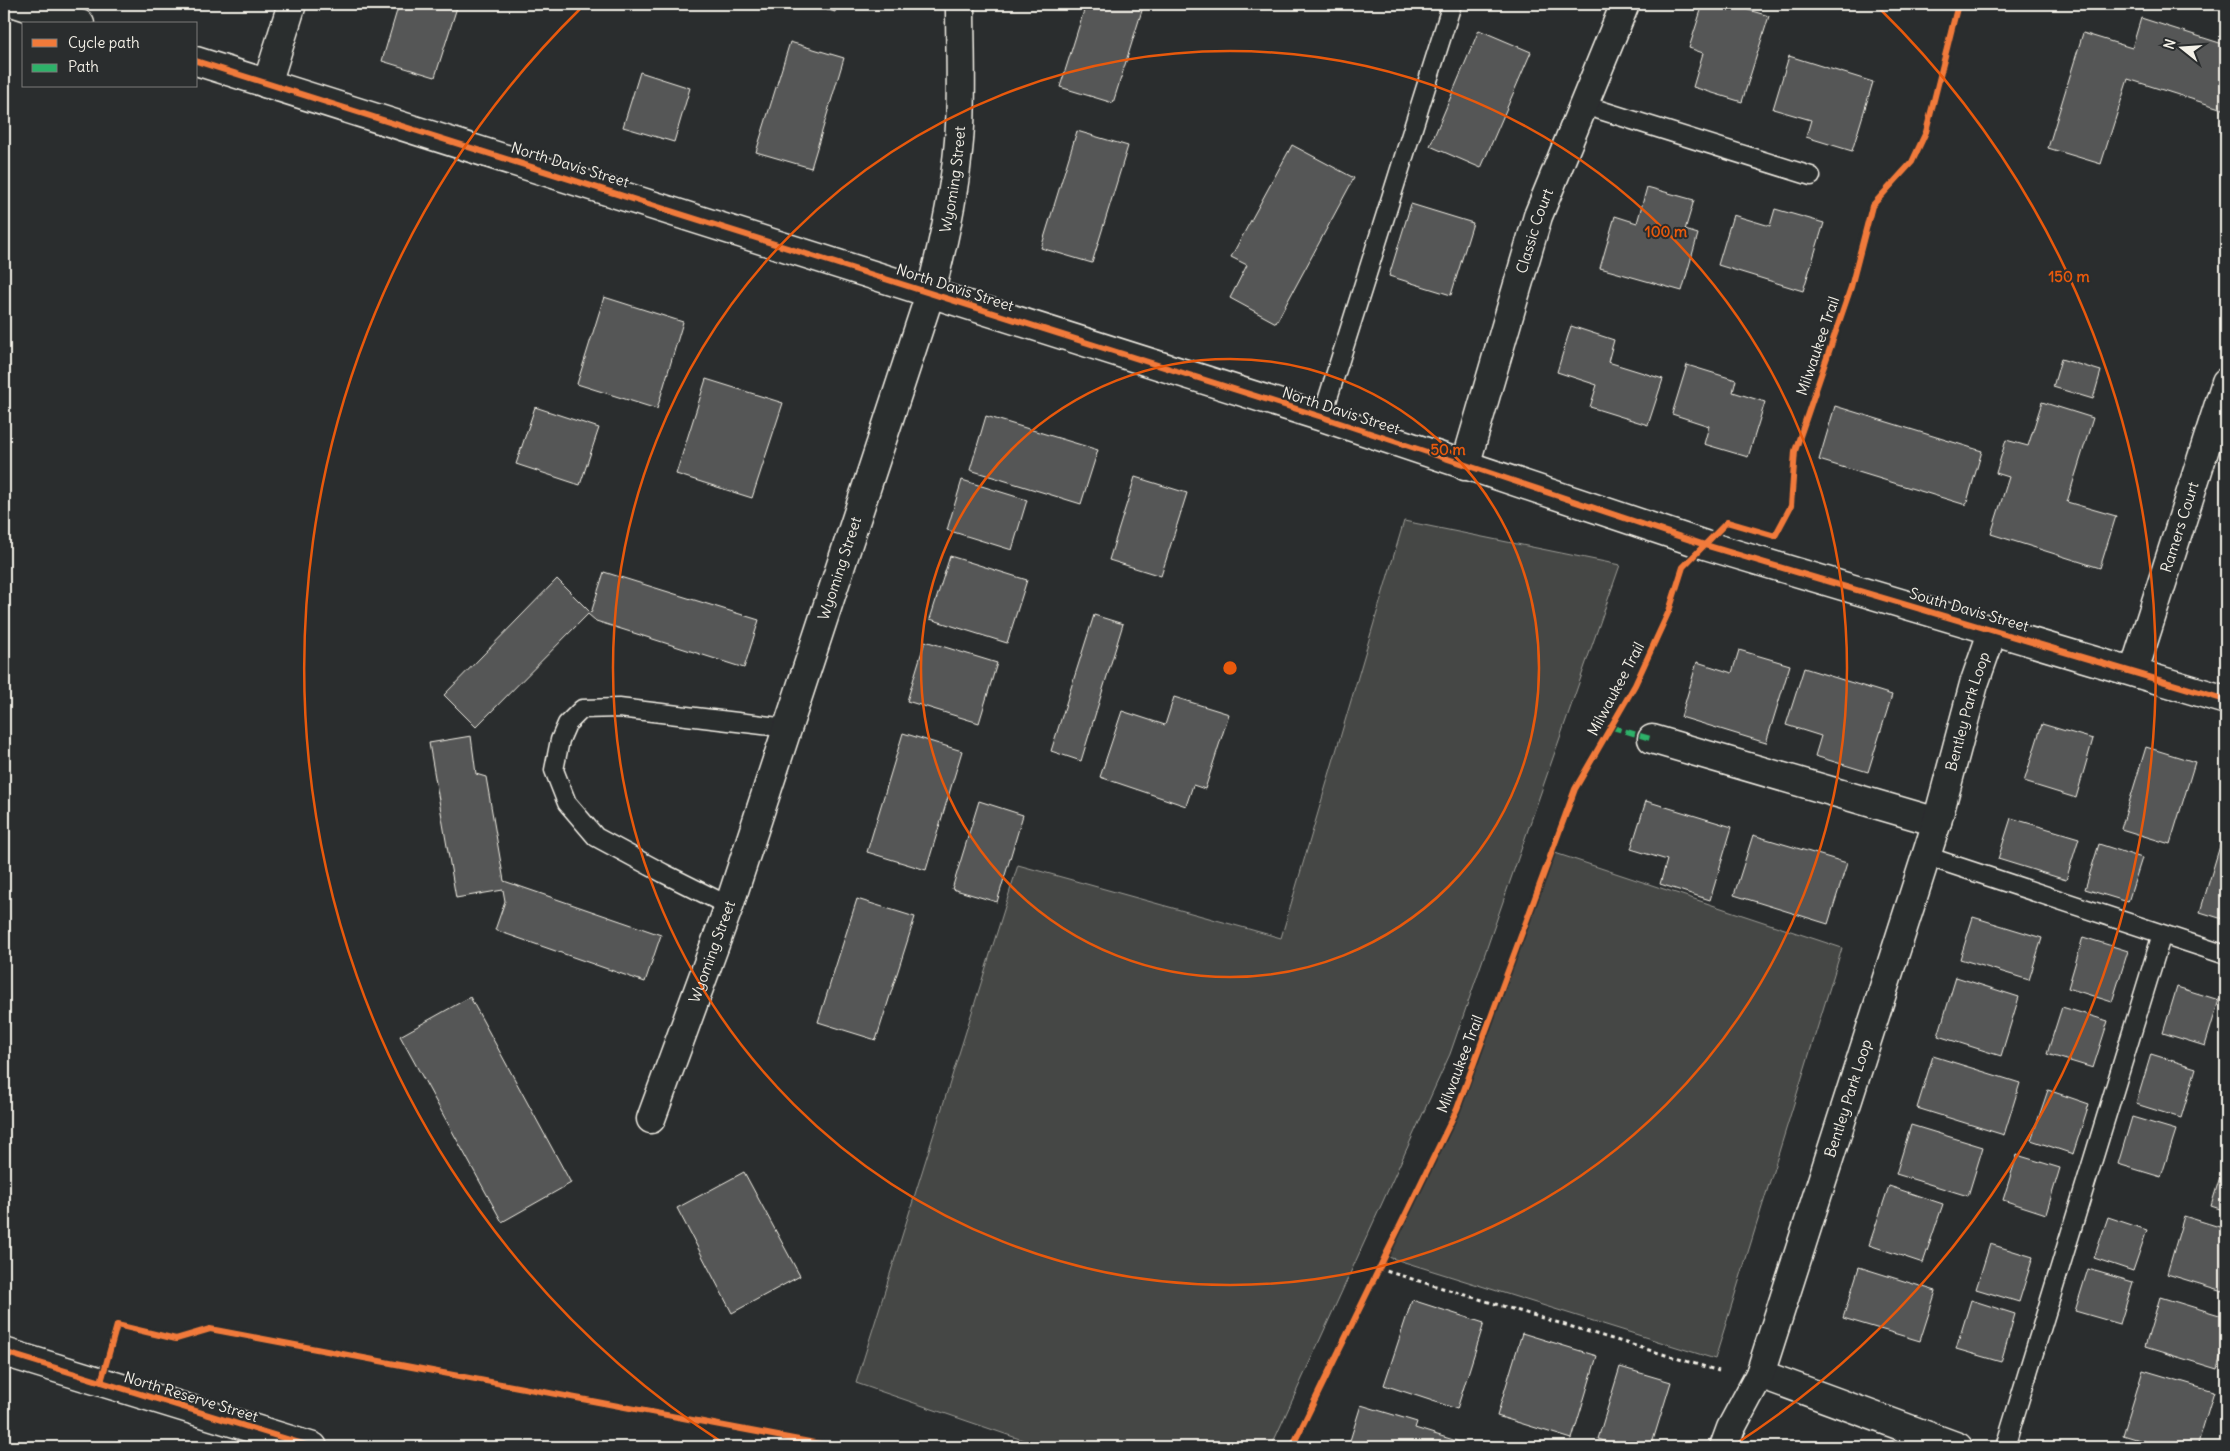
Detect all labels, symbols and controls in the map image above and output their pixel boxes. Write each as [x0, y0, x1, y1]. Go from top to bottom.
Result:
legend [22, 22, 198, 88]
north arrow [2158, 22, 2208, 72]
text: Cycle path [68, 33, 140, 52]
text: N [2160, 37, 2180, 51]
text: Path [68, 57, 99, 76]
street label: Wyoming Street [935, 126, 969, 234]
street label: North Davis Street [509, 138, 631, 191]
street label: Classic Court [1512, 186, 1557, 276]
text: 100 m [1645, 222, 1687, 241]
street label: North Davis Street [894, 260, 1016, 315]
text: 150 m [2048, 267, 2090, 286]
street label: Milwaukee Trail [1792, 294, 1843, 398]
street label: North Davis Street [1280, 383, 1402, 438]
text: 50 m [1430, 440, 1466, 459]
street label: Ramers Court [2156, 479, 2203, 575]
street label: Wyoming Street [814, 514, 865, 622]
street label: South Davis Street [1907, 583, 2031, 636]
street label: Milwaukee Trail [1583, 639, 1648, 739]
street label: Bentley Park Loop [1941, 649, 1994, 773]
centre of rings [1221, 659, 1239, 677]
street label: Wyoming Street [684, 898, 739, 1005]
street label: Milwaukee Trail [1432, 1012, 1487, 1115]
street label: Bentley Park Loop [1820, 1037, 1876, 1160]
street label: North Reserve Street [122, 1367, 261, 1426]

